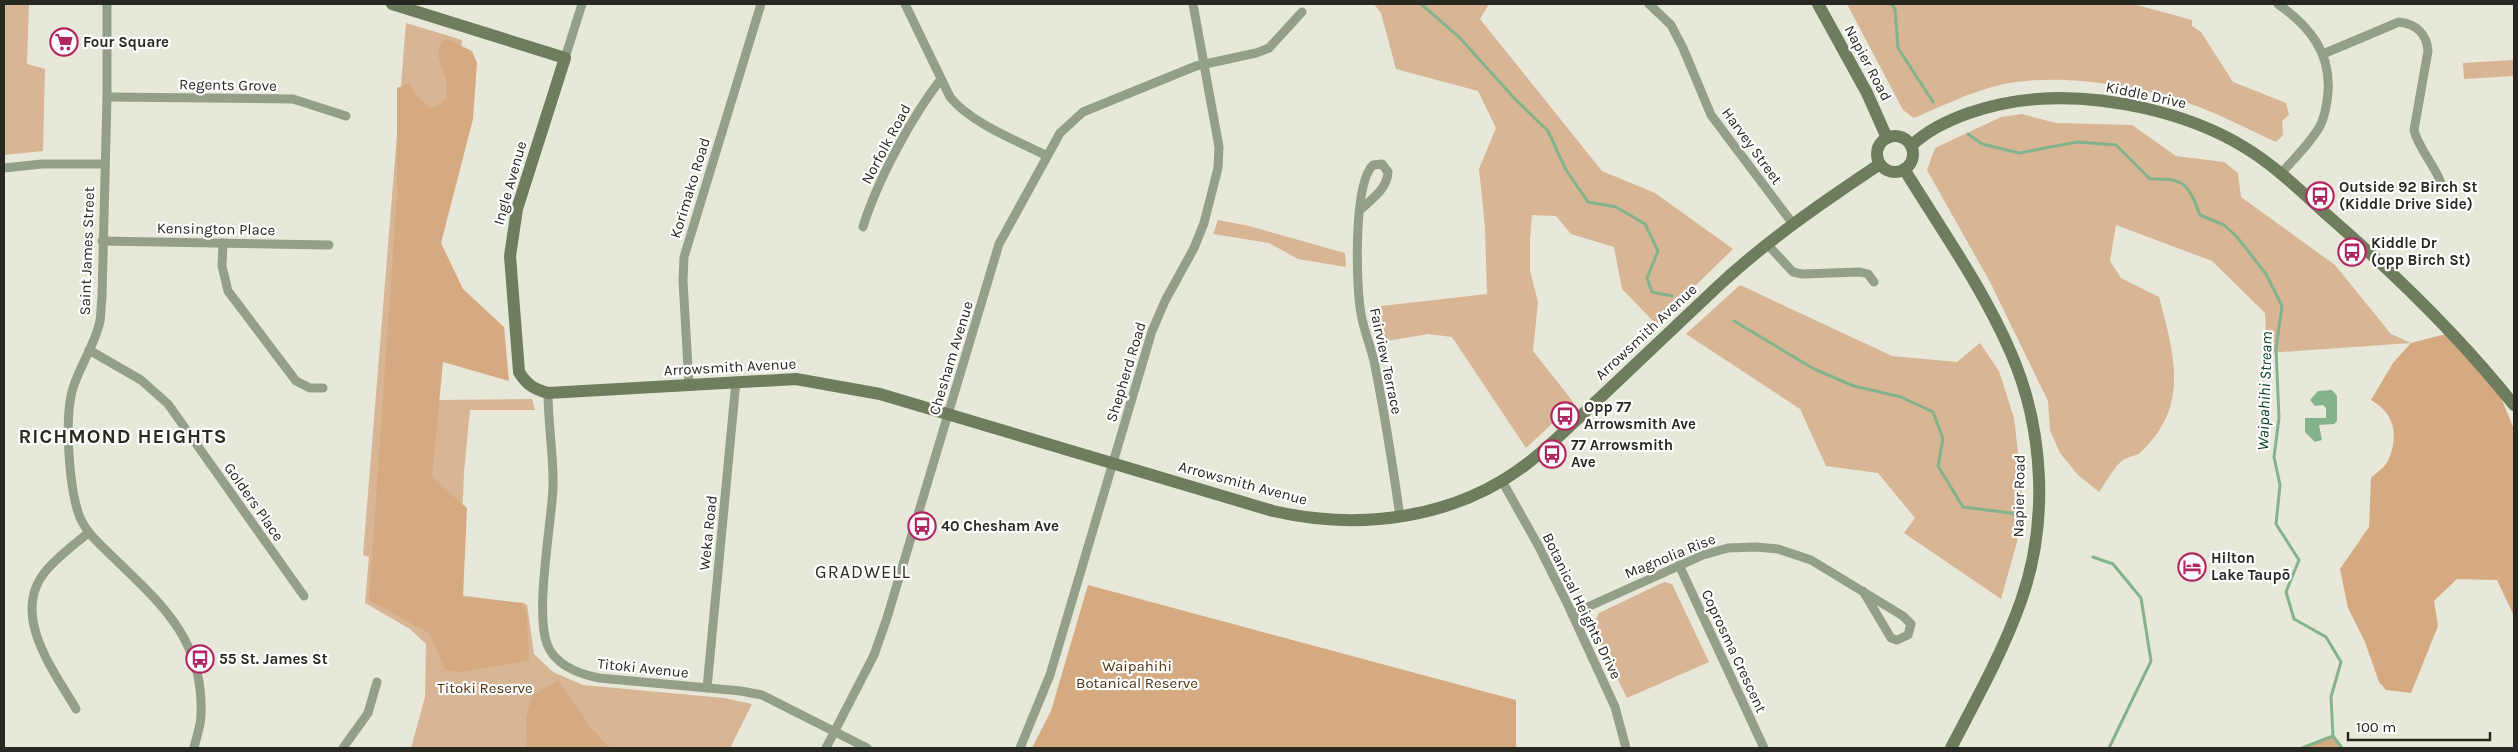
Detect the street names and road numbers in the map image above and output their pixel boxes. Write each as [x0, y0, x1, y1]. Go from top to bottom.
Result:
street label: Napier Road [1841, 22, 1895, 104]
street label: Regents Grove [179, 75, 277, 95]
street label: Kiddle Drive [2104, 78, 2188, 112]
street label: Norfolk Road [857, 101, 915, 187]
street label: Harvey Street [1718, 104, 1786, 188]
street label: Korimako Road [666, 136, 714, 240]
street label: Ingle Avenue [489, 139, 531, 227]
street label: Saint James Street [76, 186, 98, 316]
street label: Kensington Place [157, 219, 275, 239]
street label: Arrowsmith Avenue [1591, 280, 1701, 384]
street label: Chesham Avenue [925, 299, 977, 417]
street label: Fairview Terrace [1366, 306, 1406, 416]
street label: Shepherd Road [1102, 320, 1150, 424]
street label: Arrowsmith Avenue [663, 355, 797, 379]
street label: Napier Road [2009, 454, 2029, 538]
street label: Arrowsmith Avenue [1177, 457, 1309, 509]
street label: Golders Place [220, 459, 288, 545]
street label: Weka Road [695, 495, 721, 571]
street label: Botanical Heights Drive [1539, 530, 1625, 682]
street label: Magnolia Rise [1622, 530, 1718, 582]
street label: Coprosma Crescent [1698, 587, 1771, 716]
street label: Titoki Avenue [596, 654, 690, 682]

